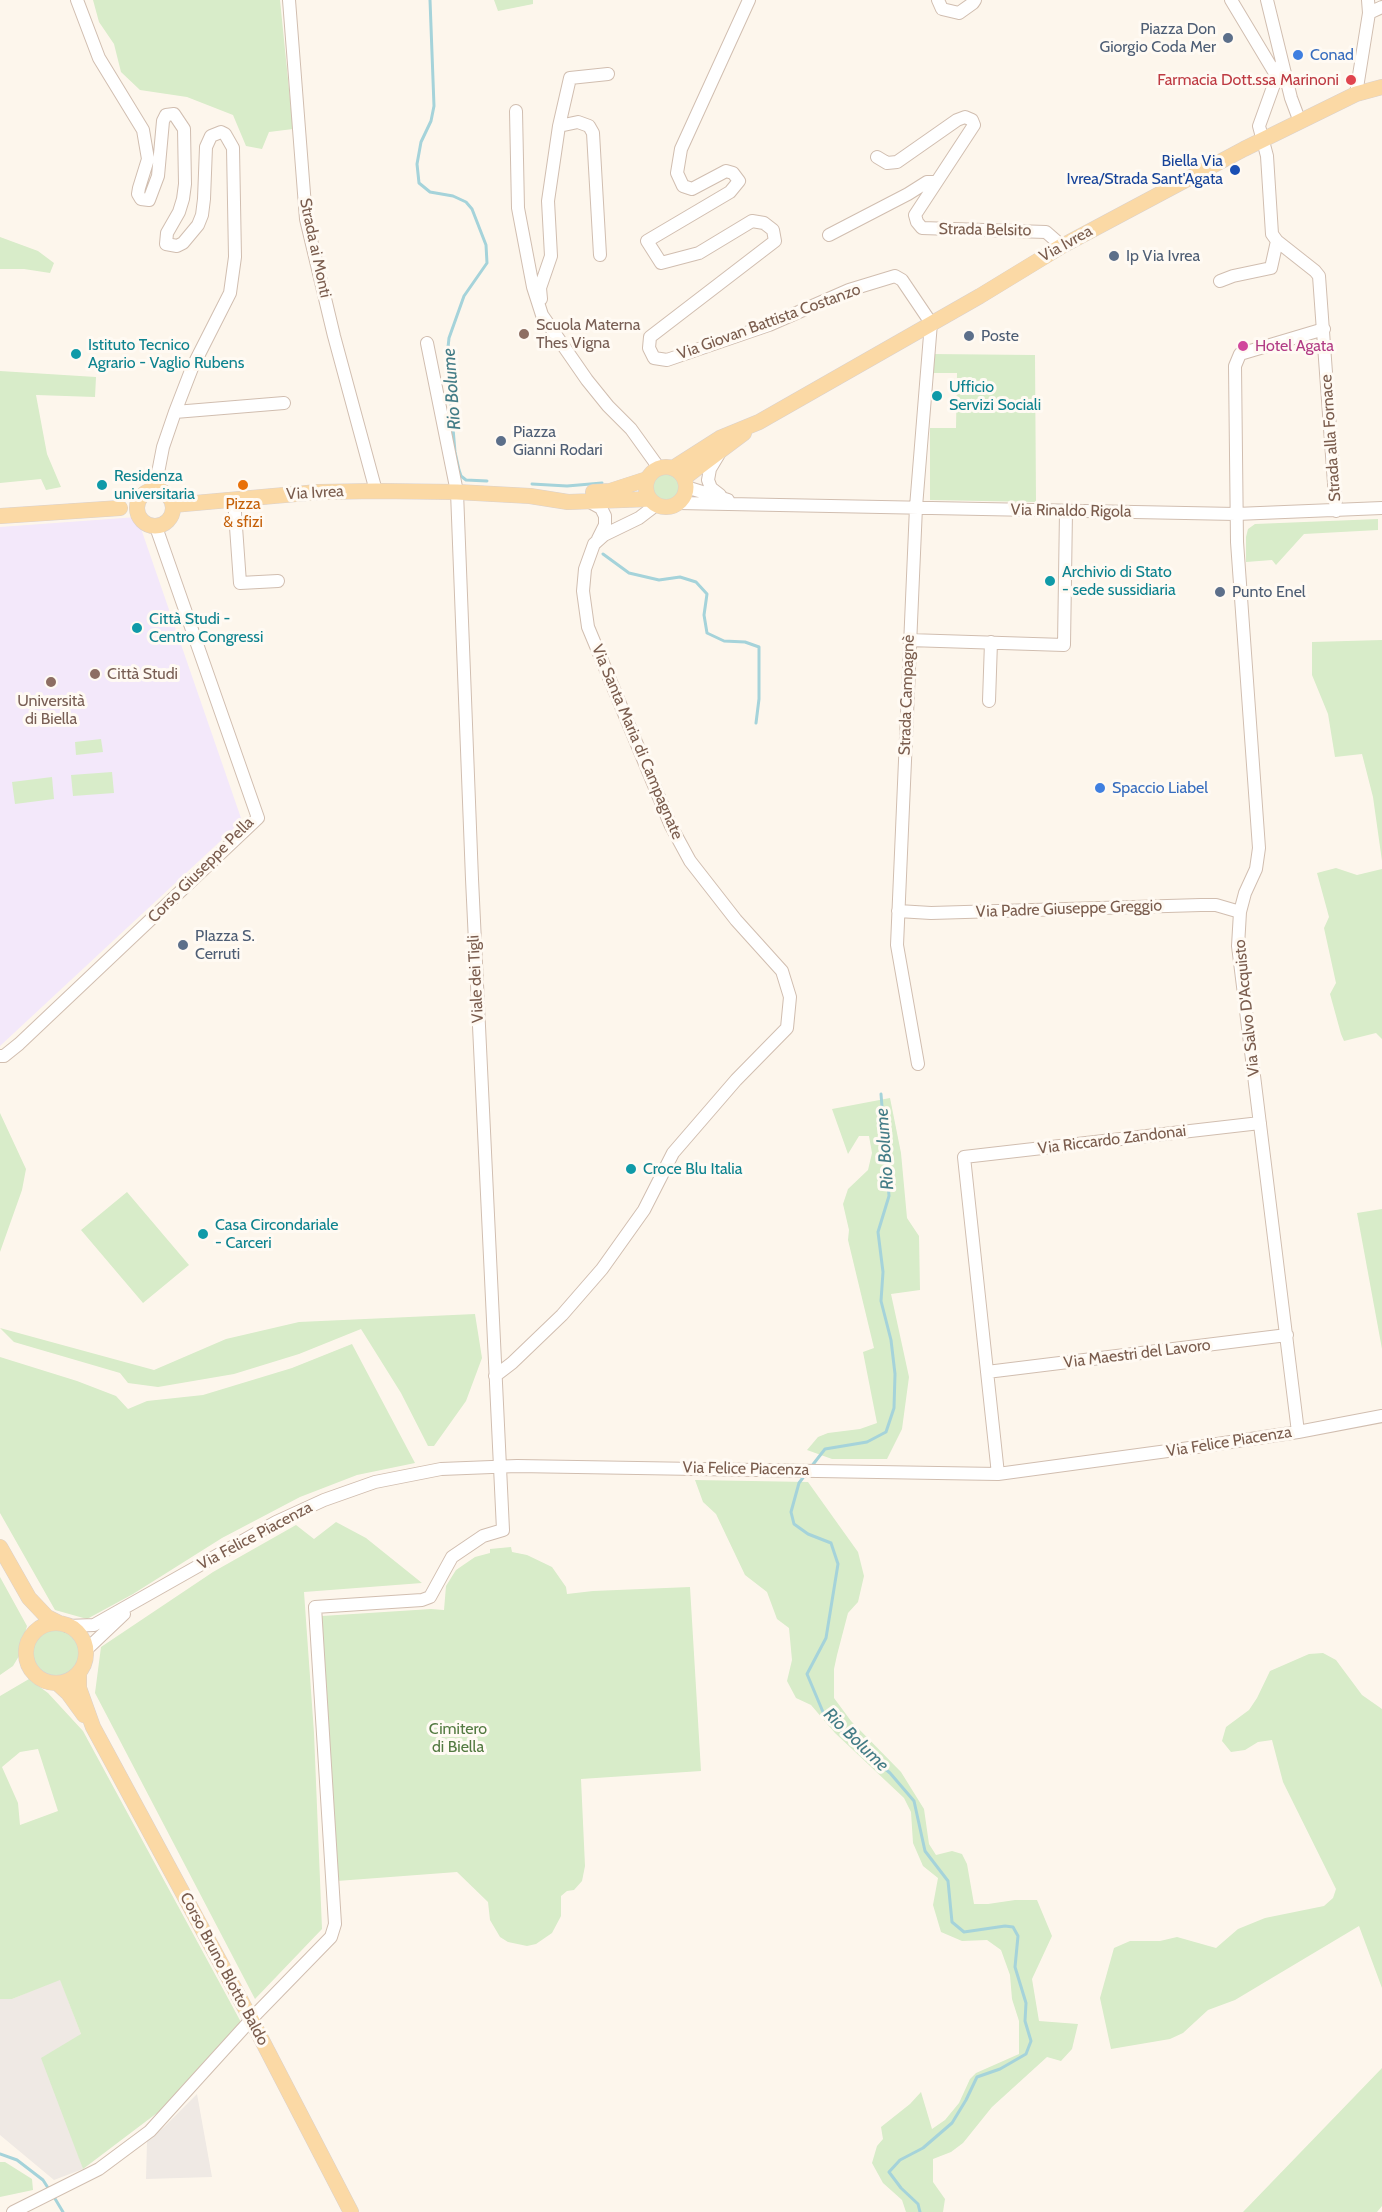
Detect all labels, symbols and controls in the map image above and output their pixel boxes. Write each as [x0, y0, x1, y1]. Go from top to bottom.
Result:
place label: Piazza Don Giorgio Coda Mer [1099, 19, 1216, 57]
marker: Piazza Don Giorgio Coda Mer [1221, 31, 1235, 45]
place label: Conad [1310, 45, 1354, 65]
marker: Conad [1291, 48, 1305, 62]
place label: Farmacia Dott.ssa Marinoni [1157, 70, 1339, 90]
marker: Farmacia Dott.ssa Marinoni [1344, 73, 1358, 87]
place label: Biella Via Ivrea/Strada Sant'Agata [1066, 151, 1223, 189]
marker: Biella Via Ivrea/Strada Sant'Agata [1228, 163, 1242, 177]
street label: Strada ai Monti [295, 197, 335, 299]
street label: Strada Belsito [938, 220, 1032, 240]
street label: Via Ivrea [1036, 222, 1096, 266]
place label: Ip Via Ivrea [1126, 246, 1200, 266]
marker: Ip Via Ivrea [1107, 249, 1121, 263]
street label: Via Giovan Battista Costanzo [675, 280, 863, 364]
place label: Scuola Materna Thes Vigna [536, 315, 640, 353]
place label: Poste [981, 326, 1019, 346]
marker: Scuola Materna Thes Vigna [517, 327, 531, 341]
marker: Poste [962, 329, 976, 343]
place label: Istituto Tecnico Agrario - Vaglio Rubens [88, 335, 244, 373]
place label: Hotel Agata [1255, 336, 1334, 356]
marker: Hotel Agata [1236, 339, 1250, 353]
marker: Istituto Tecnico Agrario - Vaglio Rubens [69, 347, 83, 361]
water label: Rio Bolume [438, 347, 466, 431]
street label: Strada alla Fornace [1317, 374, 1345, 502]
place label: Ufficio Servizi Sociali [949, 377, 1041, 415]
marker: Ufficio Servizi Sociali [930, 389, 944, 403]
place label: Piazza Gianni Rodari [513, 422, 603, 460]
marker: Piazza Gianni Rodari [494, 434, 508, 448]
place label: Residenza universitaria [114, 466, 195, 504]
marker: Residenza universitaria [95, 478, 109, 492]
marker: Pizza & sfizi [236, 478, 250, 492]
street label: Via Ivrea [286, 482, 344, 504]
place label: Pizza & sfizi [223, 494, 263, 532]
street label: Via Rinaldo Rigola [1010, 500, 1132, 522]
place label: Archivio di Stato - sede sussidiaria [1062, 562, 1176, 600]
marker: Archivio di Stato - sede sussidiaria [1043, 574, 1057, 588]
place label: Punto Enel [1232, 582, 1306, 602]
marker: Punto Enel [1213, 585, 1227, 599]
place label: Città Studi - Centro Congressi [149, 609, 263, 647]
marker: Città Studi - Centro Congressi [130, 621, 144, 635]
street label: Strada Campagnè [895, 634, 919, 756]
street label: Via Santa Maria di Campagnate [587, 642, 687, 842]
place label: Città Studi [107, 664, 178, 684]
marker: Città Studi [88, 667, 102, 681]
marker: Università di Biella [44, 675, 58, 689]
place label: Università di Biella [17, 691, 85, 729]
place label: Spaccio Liabel [1112, 778, 1208, 798]
marker: Spaccio Liabel [1093, 781, 1107, 795]
street label: Corso Giuseppe Pella [144, 813, 258, 927]
street label: Via Padre Giuseppe Greggio [976, 896, 1162, 922]
place label: PIazza S. Cerruti [195, 926, 255, 964]
street label: Viale dei Tigli [464, 935, 488, 1023]
marker: PIazza S. Cerruti [176, 938, 190, 952]
street label: Via Salvo D'Acquisto [1230, 938, 1264, 1078]
water label: Rio Bolume [871, 1107, 899, 1191]
street label: Via Riccardo Zandonai [1037, 1121, 1187, 1159]
place label: Croce Blu Italia [643, 1159, 742, 1179]
marker: Croce Blu Italia [624, 1162, 638, 1176]
place label: Casa Circondariale - Carceri [215, 1215, 339, 1253]
marker: Casa Circondariale - Carceri [196, 1227, 210, 1241]
street label: Via Maestri del Lavoro [1062, 1335, 1212, 1373]
street label: Via Felice Piacenza [1165, 1423, 1293, 1461]
street label: Via Felice Piacenza [682, 1458, 810, 1480]
street label: Via Felice Piacenza [195, 1498, 315, 1574]
water label: Rio Bolume [819, 1704, 893, 1776]
park label: Cimitero di Biella [429, 1719, 487, 1757]
street label: Corso Bruno Blotto Baldo [176, 1889, 272, 2049]

